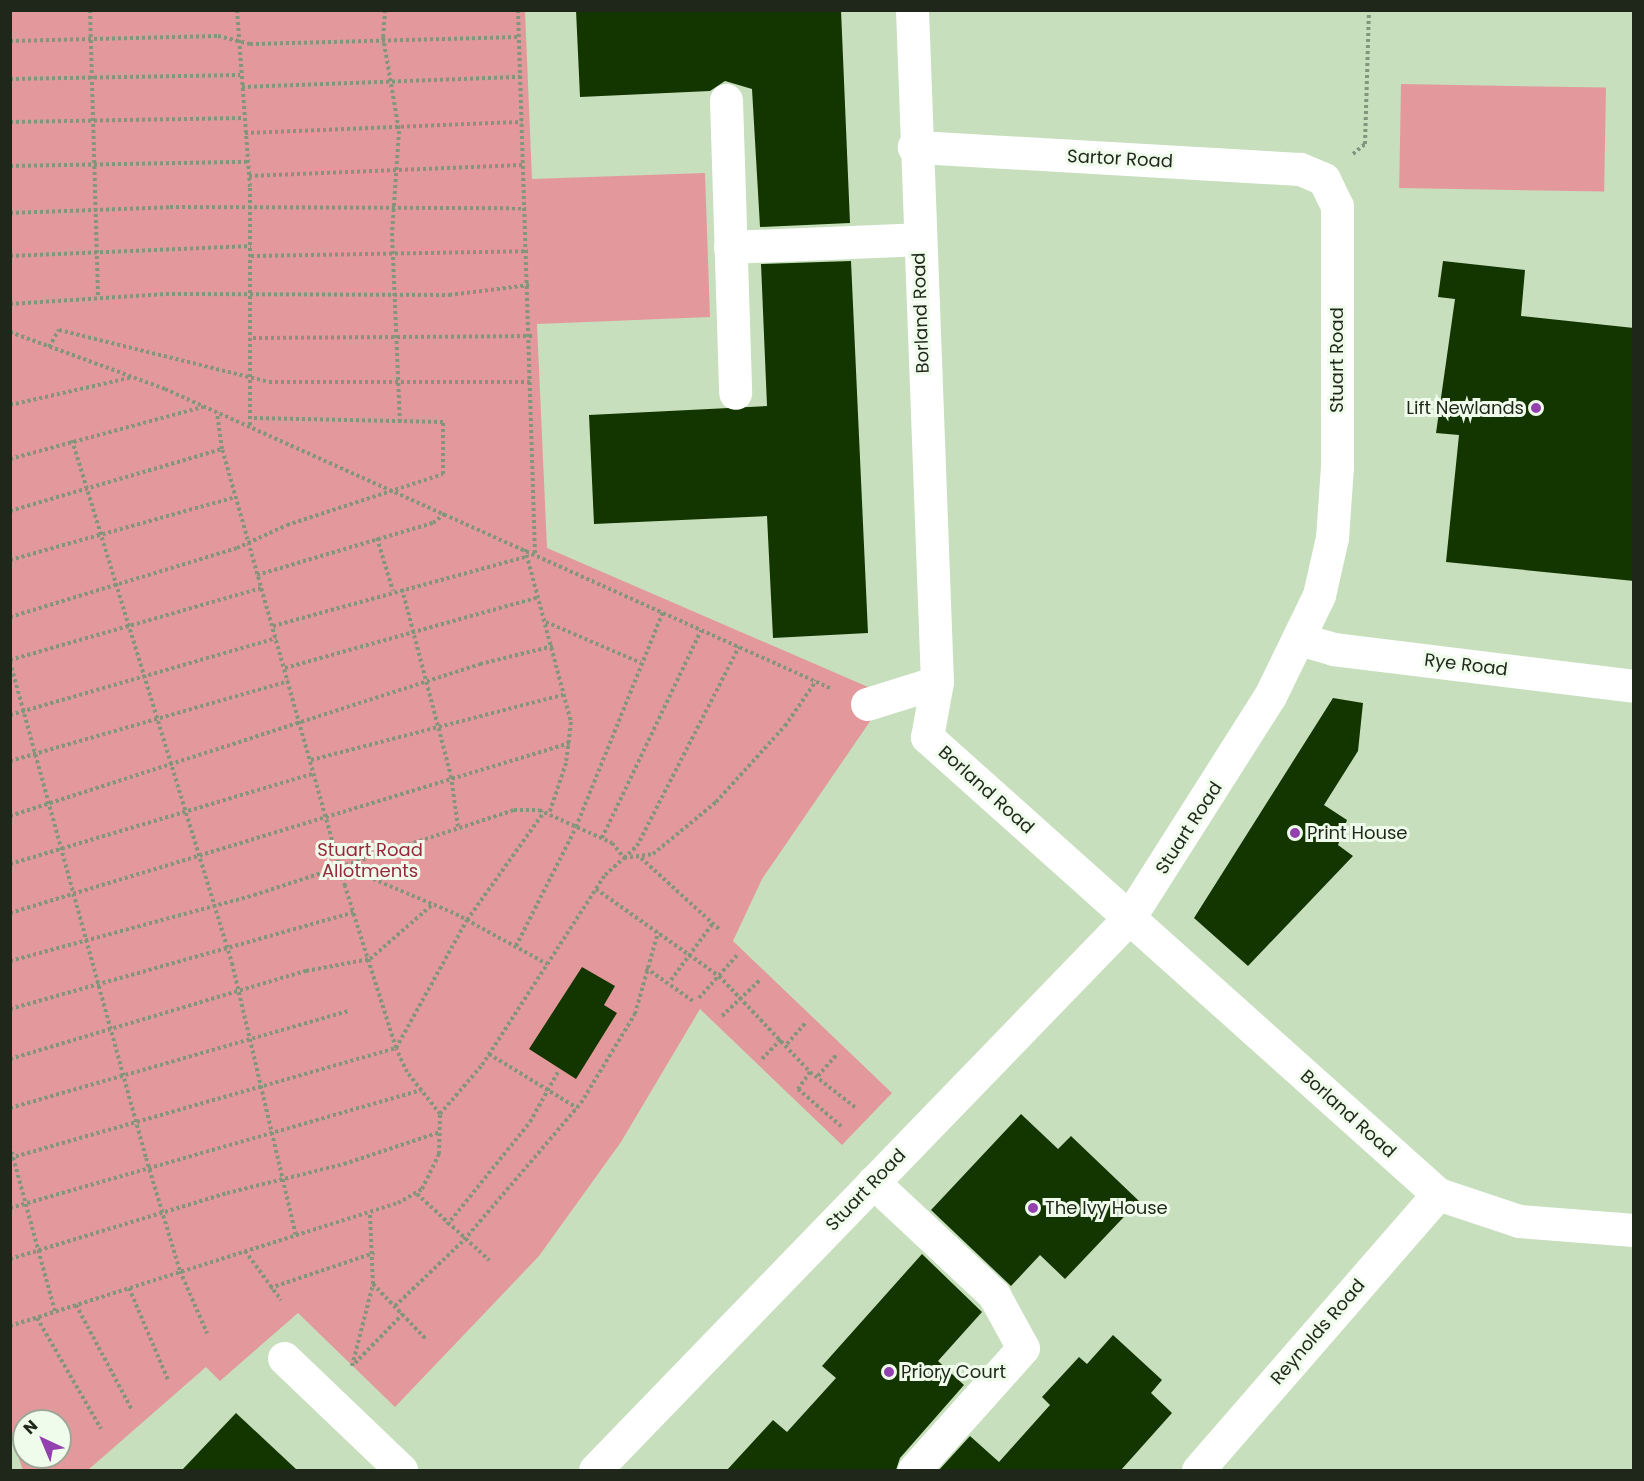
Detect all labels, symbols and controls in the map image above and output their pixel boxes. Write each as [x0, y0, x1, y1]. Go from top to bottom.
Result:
street label: Sartor Road [1067, 145, 1173, 173]
street label: Borland Road [908, 252, 934, 374]
street label: Stuart Road [1326, 307, 1348, 413]
place label: Lift Newlands [1406, 397, 1524, 419]
marker: Lift Newlands [1529, 401, 1543, 415]
street label: Rye Road [1423, 649, 1509, 681]
street label: Borland Road [934, 741, 1038, 839]
street label: Stuart Road [1151, 778, 1227, 878]
place label: Print House [1307, 822, 1407, 844]
marker: Print House [1288, 826, 1302, 840]
park label: Stuart Road Allotments [317, 840, 423, 882]
street label: Borland Road [1296, 1065, 1400, 1163]
street label: Stuart Road [822, 1144, 910, 1236]
place label: The Ivy House [1045, 1197, 1168, 1219]
marker: The Ivy House [1026, 1201, 1040, 1215]
street label: Reynolds Road [1266, 1275, 1370, 1389]
place label: Priory Court [901, 1361, 1006, 1383]
marker: Priory Court [882, 1365, 896, 1379]
north arrow [12, 1409, 72, 1469]
text: N [18, 1415, 43, 1440]

